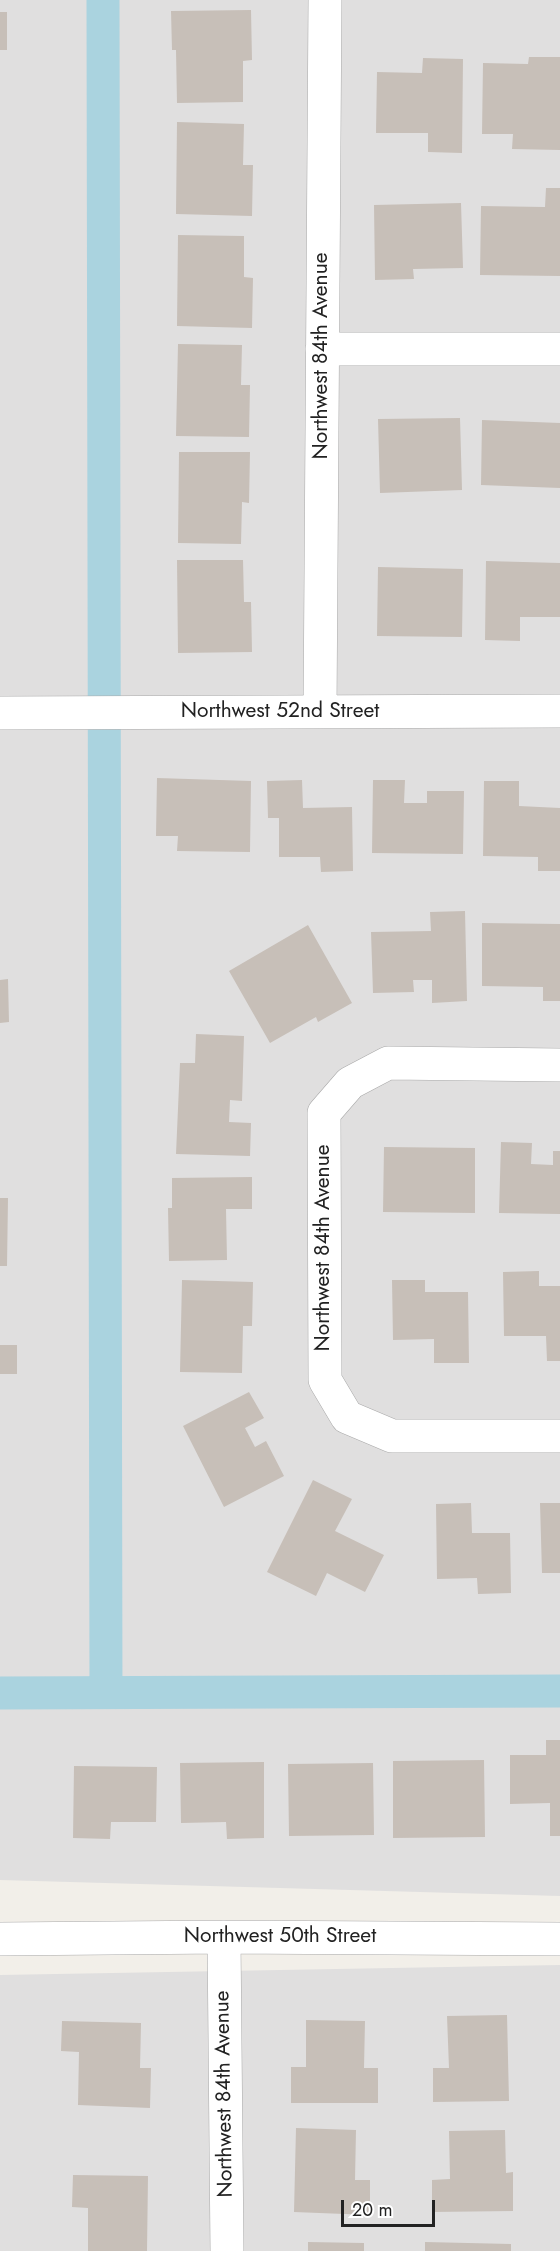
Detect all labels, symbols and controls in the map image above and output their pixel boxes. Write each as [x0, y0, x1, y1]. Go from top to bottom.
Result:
street label: Northwest 84th Avenue [309, 253, 335, 459]
street label: Northwest 52nd Street [181, 699, 379, 725]
street label: Northwest 84th Avenue [311, 1145, 337, 1351]
street label: Northwest 50th Street [184, 1924, 376, 1950]
street label: Northwest 84th Avenue [211, 1990, 239, 2198]
scale bar [344, 2188, 438, 2226]
text: 20 m [352, 2197, 392, 2223]

